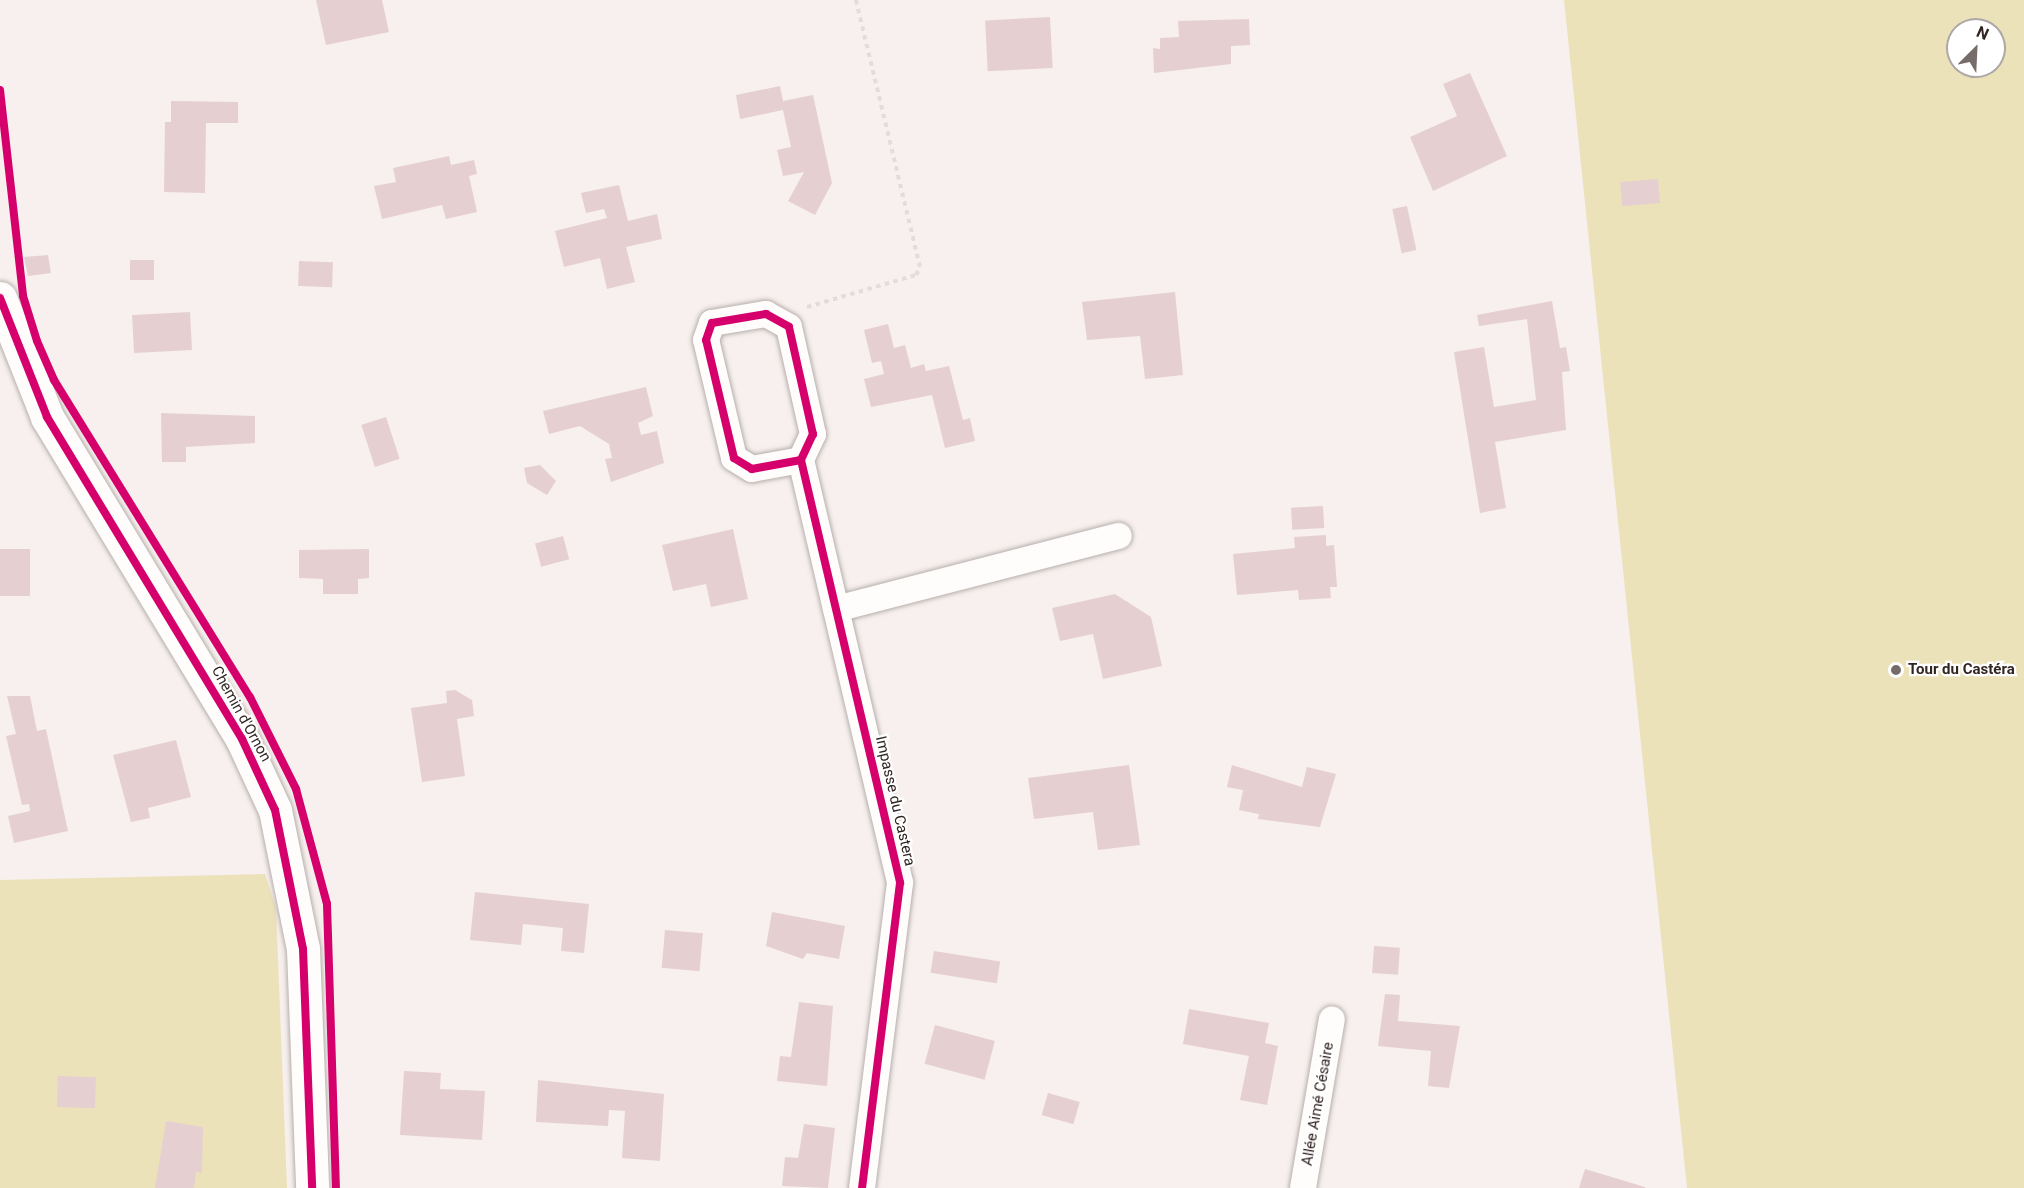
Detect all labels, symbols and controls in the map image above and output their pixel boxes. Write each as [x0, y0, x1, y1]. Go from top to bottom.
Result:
north arrow [1946, 18, 2006, 78]
text: N [1974, 22, 1992, 44]
place label: Tour du Castéra [1908, 661, 2015, 679]
street label: Chemin d'Ornon [207, 663, 275, 765]
marker: Tour du Castéra [1889, 663, 1903, 677]
street label: Impasse du Castera [871, 734, 919, 868]
street label: Allée Aimé Césaire [1298, 1041, 1338, 1167]

